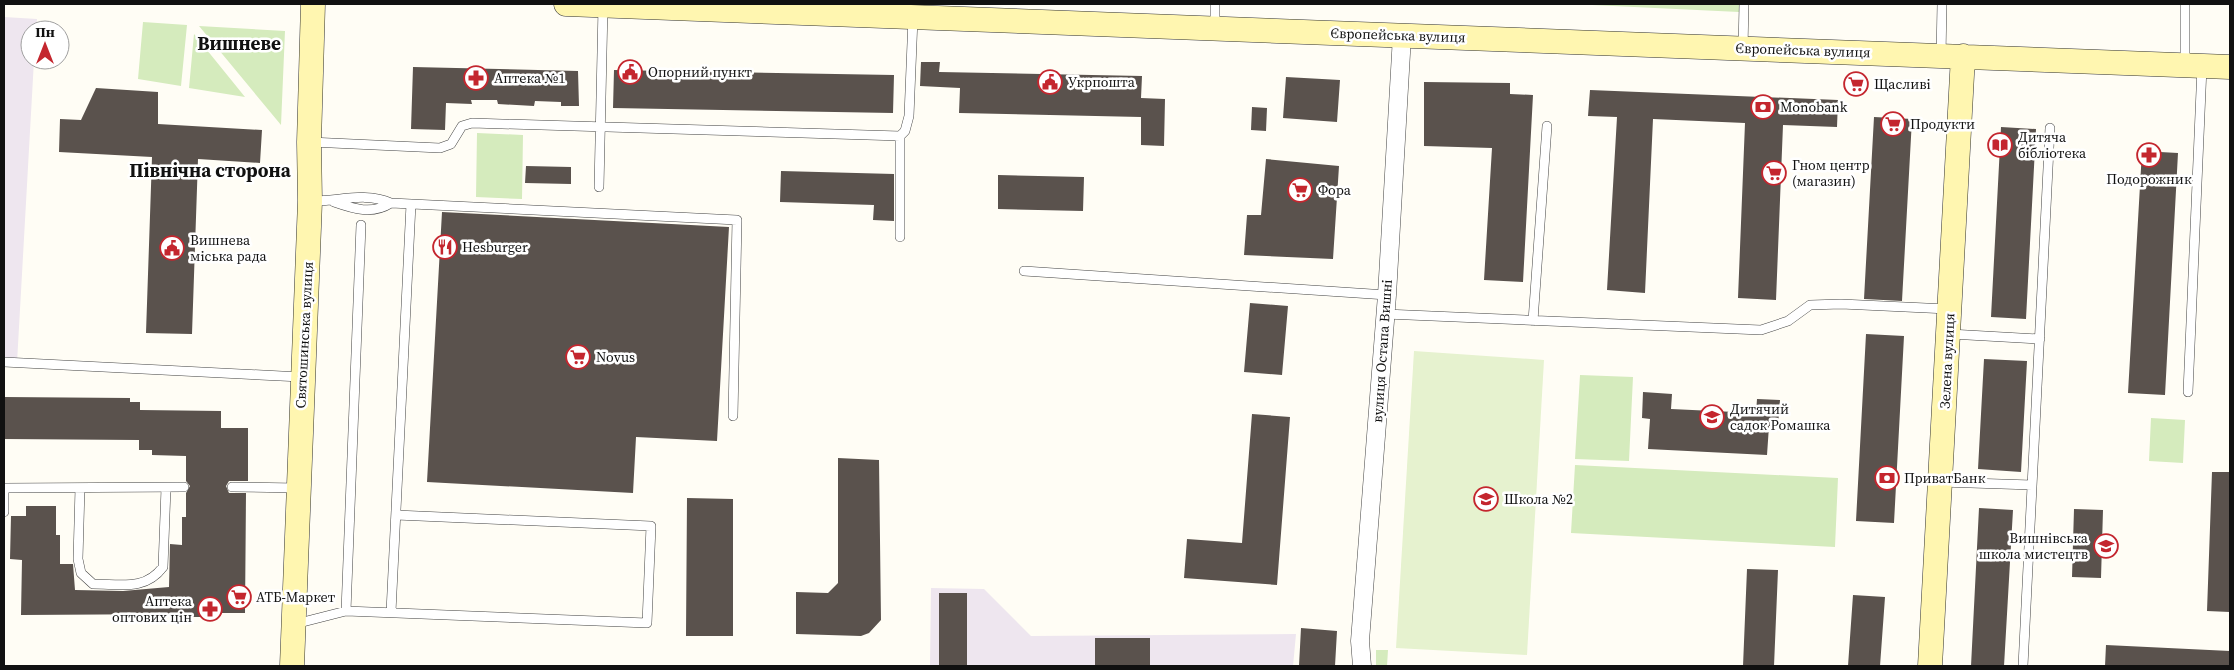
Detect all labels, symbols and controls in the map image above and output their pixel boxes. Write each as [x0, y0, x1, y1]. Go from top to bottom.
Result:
north arrow [20, 20, 70, 70]
text: Пн [35, 22, 55, 42]
street label: Європейська вулиця [1330, 23, 1466, 47]
district label: Вишневе [197, 30, 281, 56]
street label: Європейська вулиця [1735, 38, 1871, 62]
public building icon: Опорний пункт [617, 59, 643, 85]
place label: Опорний пункт [648, 62, 753, 82]
pharmacy icon: Аптека №1 [463, 65, 489, 91]
place label: Аптека №1 [494, 68, 566, 88]
public building icon: Укрпошта [1037, 69, 1063, 95]
supermarket icon: Щасливі [1843, 71, 1869, 97]
place label: Укрпошта [1068, 72, 1136, 92]
place label: Щасливі [1874, 74, 1931, 94]
bank icon: Monobank [1750, 94, 1776, 120]
place label: Monobank [1780, 97, 1848, 117]
supermarket icon: Продукти [1880, 111, 1906, 137]
place label: Продукти [1910, 114, 1975, 134]
place label: Дитяча бібліотека [2018, 127, 2087, 163]
library icon: Дитяча бібліотека [1987, 132, 2013, 158]
pharmacy icon: Подорожник [2136, 142, 2162, 168]
place label: Гном центр (магазин) [1792, 155, 1870, 191]
district label: Північна сторона [129, 157, 292, 183]
supermarket icon: Гном центр (магазин) [1761, 160, 1787, 186]
place label: Подорожник [2106, 169, 2192, 189]
supermarket icon: Фора [1287, 177, 1313, 203]
place label: Фора [1318, 180, 1352, 200]
place label: Вишнева міська рада [190, 230, 268, 266]
restaurant icon: Hesburger [432, 234, 458, 260]
public building icon: Вишнева міська рада [159, 235, 185, 261]
place label: Hesburger [462, 237, 528, 257]
street label: Святошинська вулиця [290, 261, 318, 409]
street label: вулиця Остапа Вишні [1367, 279, 1397, 423]
street label: Зелена вулиця [1935, 313, 1959, 409]
supermarket icon: Novus [565, 344, 591, 370]
place label: Novus [596, 347, 635, 367]
place label: Дитячий садок Ромашка [1730, 399, 1831, 435]
school or university icon: Дитячий садок Ромашка [1699, 404, 1725, 430]
bank icon: ПриватБанк [1874, 465, 1900, 491]
place label: ПриватБанк [1904, 468, 1986, 488]
school or university icon: Школа №2 [1473, 486, 1499, 512]
place label: Школа №2 [1504, 489, 1573, 509]
place label: Вишнівська школа мистецтв [1979, 528, 2089, 564]
school or university icon: Вишнівська школа мистецтв [2093, 533, 2119, 559]
supermarket icon: АТБ-Маркет [226, 584, 252, 610]
place label: АТБ-Маркет [256, 587, 336, 607]
place label: Аптека оптових цін [112, 591, 193, 627]
pharmacy icon: Аптека оптових цін [197, 596, 223, 622]

